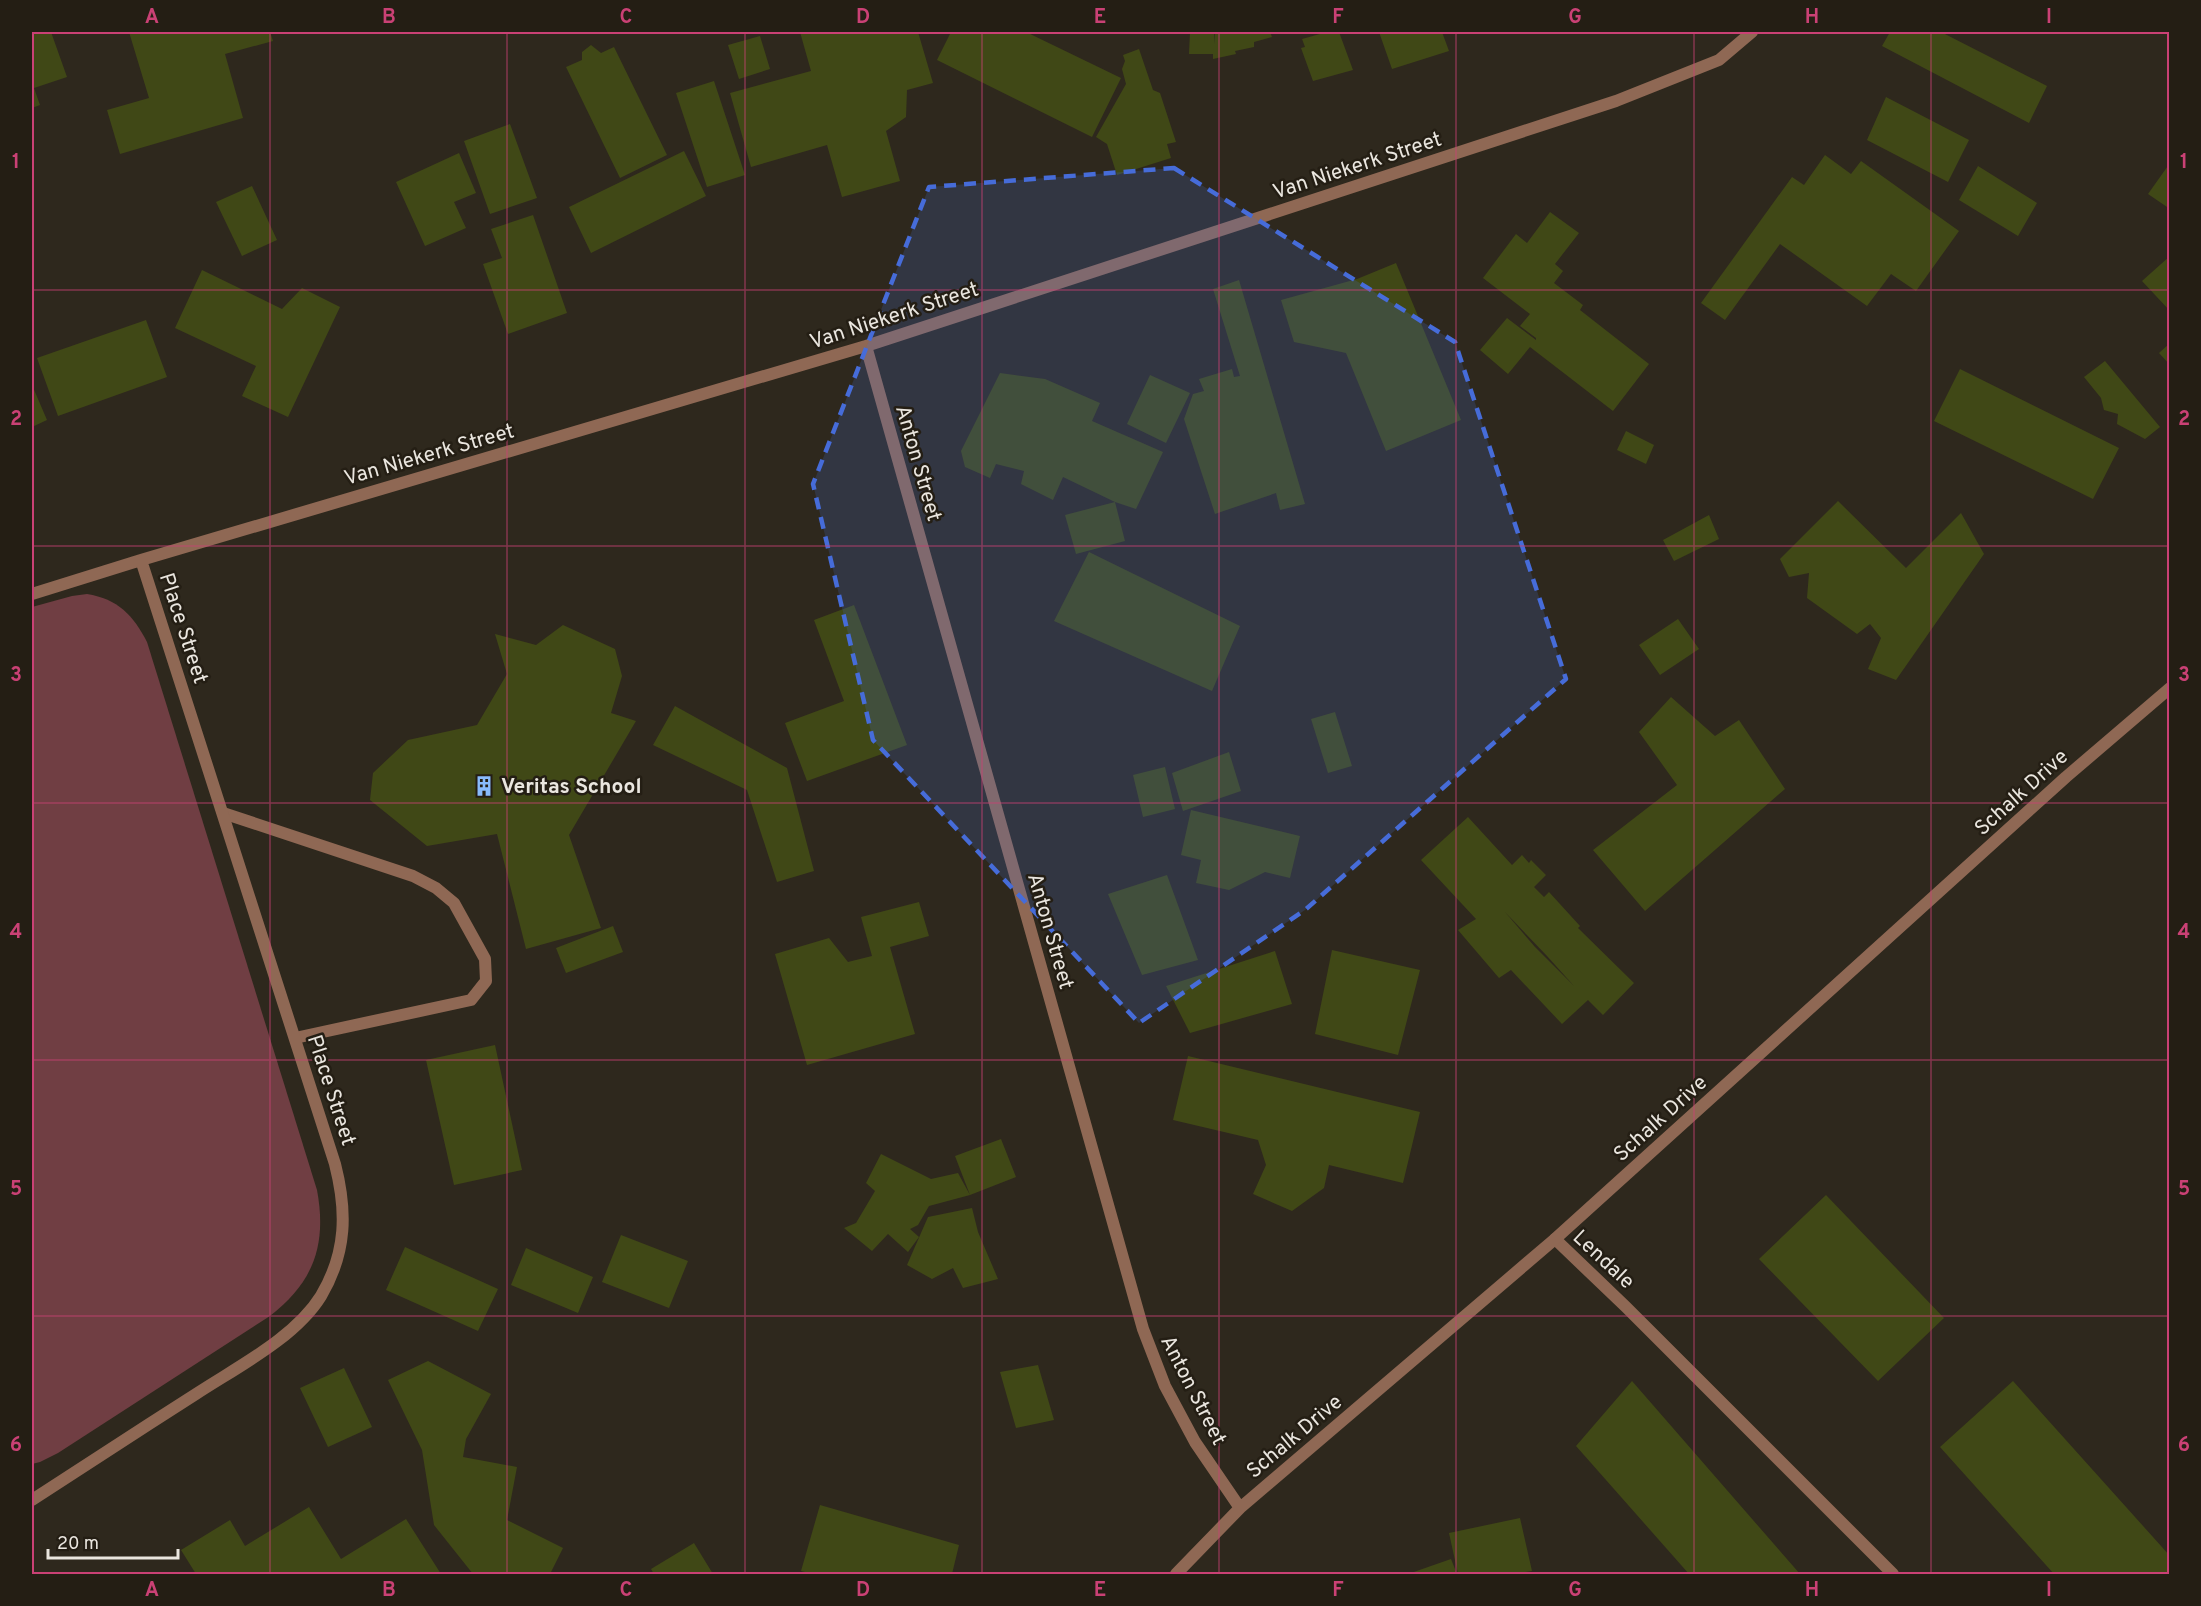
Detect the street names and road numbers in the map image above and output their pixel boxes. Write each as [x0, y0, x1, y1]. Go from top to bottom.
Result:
street label: Van Niekerk Street [1270, 126, 1445, 206]
street label: Van Niekerk Street [807, 276, 982, 356]
street label: Anton Street [888, 402, 947, 525]
street label: Van Niekerk Street [341, 418, 518, 493]
street label: Place Street [152, 570, 213, 687]
street label: Schalk Drive [1969, 744, 2075, 842]
street label: Anton Street [1020, 870, 1079, 993]
street label: Place Street [300, 1032, 361, 1149]
street label: Schalk Drive [1608, 1070, 1714, 1168]
street label: Lendale [1566, 1225, 1640, 1296]
street label: Anton Street [1153, 1331, 1232, 1450]
street label: Schalk Drive [1241, 1389, 1348, 1485]

